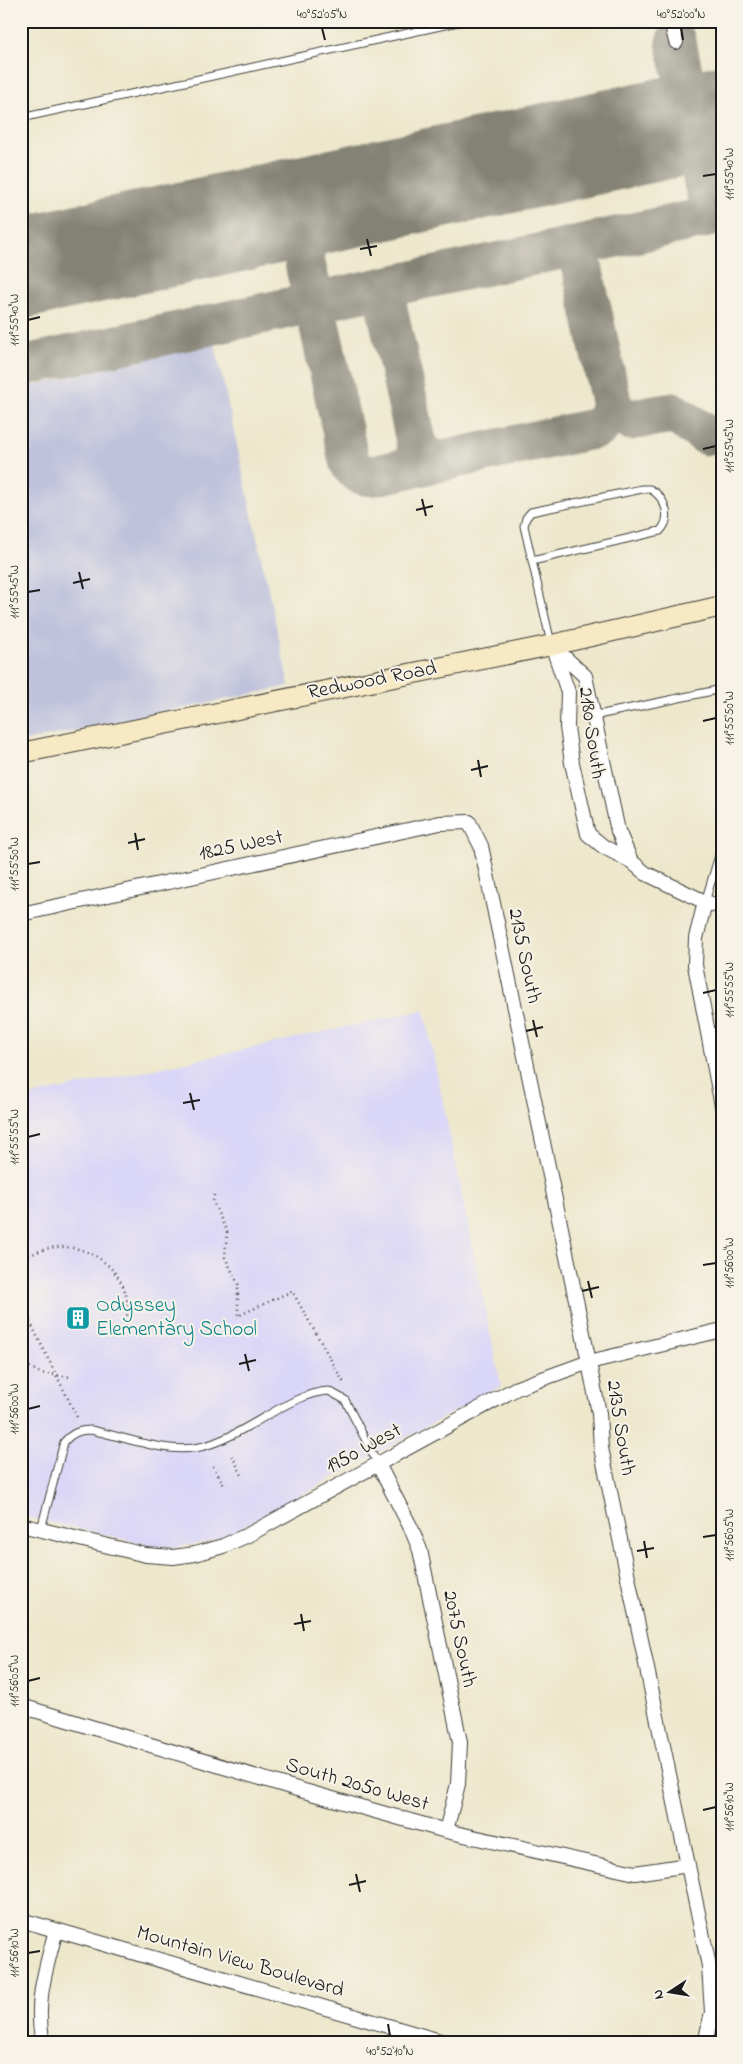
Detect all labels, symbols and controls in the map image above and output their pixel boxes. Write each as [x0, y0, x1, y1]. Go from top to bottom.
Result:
text: 40°52'05"N [297, 6, 347, 24]
text: 40°52'00"N [657, 6, 705, 24]
text: 111°55'40"W [721, 148, 739, 200]
text: 111°55'40"W [6, 294, 24, 346]
text: 111°55'45"W [721, 419, 739, 473]
text: 111°55'45"W [6, 565, 24, 619]
street label: Redwood Road [305, 654, 439, 708]
street label: 2180 South [570, 685, 612, 781]
text: 111°55'50"W [721, 691, 739, 745]
street label: 1825 West [196, 822, 286, 870]
text: 111°55'50"W [6, 837, 24, 891]
street label: 2135 South [499, 906, 549, 1006]
text: 111°55'55"W [721, 962, 739, 1018]
text: 111°55'55"W [6, 1109, 24, 1165]
text: 111°56'00"W [721, 1238, 739, 1288]
place label: Odyssey Elementary School [96, 1291, 257, 1347]
building icon: Odyssey Elementary School [65, 1305, 91, 1331]
street label: 2135 South [598, 1378, 642, 1478]
text: 111°56'00"W [6, 1384, 24, 1434]
street label: 1950 West [321, 1416, 407, 1482]
text: 111°56'05"W [721, 1509, 739, 1561]
street label: 2075 South [434, 1588, 484, 1690]
text: 111°56'05"W [6, 1655, 24, 1707]
street label: South 2050 West [282, 1750, 432, 1820]
text: 111°56'10"W [721, 1782, 739, 1832]
street label: Mountain View Boulevard [133, 1918, 347, 2006]
text: 111°56'10"W [6, 1928, 24, 1978]
north arrow [646, 1966, 696, 2016]
text: N [647, 1988, 670, 2001]
text: 40°52'10"N [366, 2043, 414, 2061]

